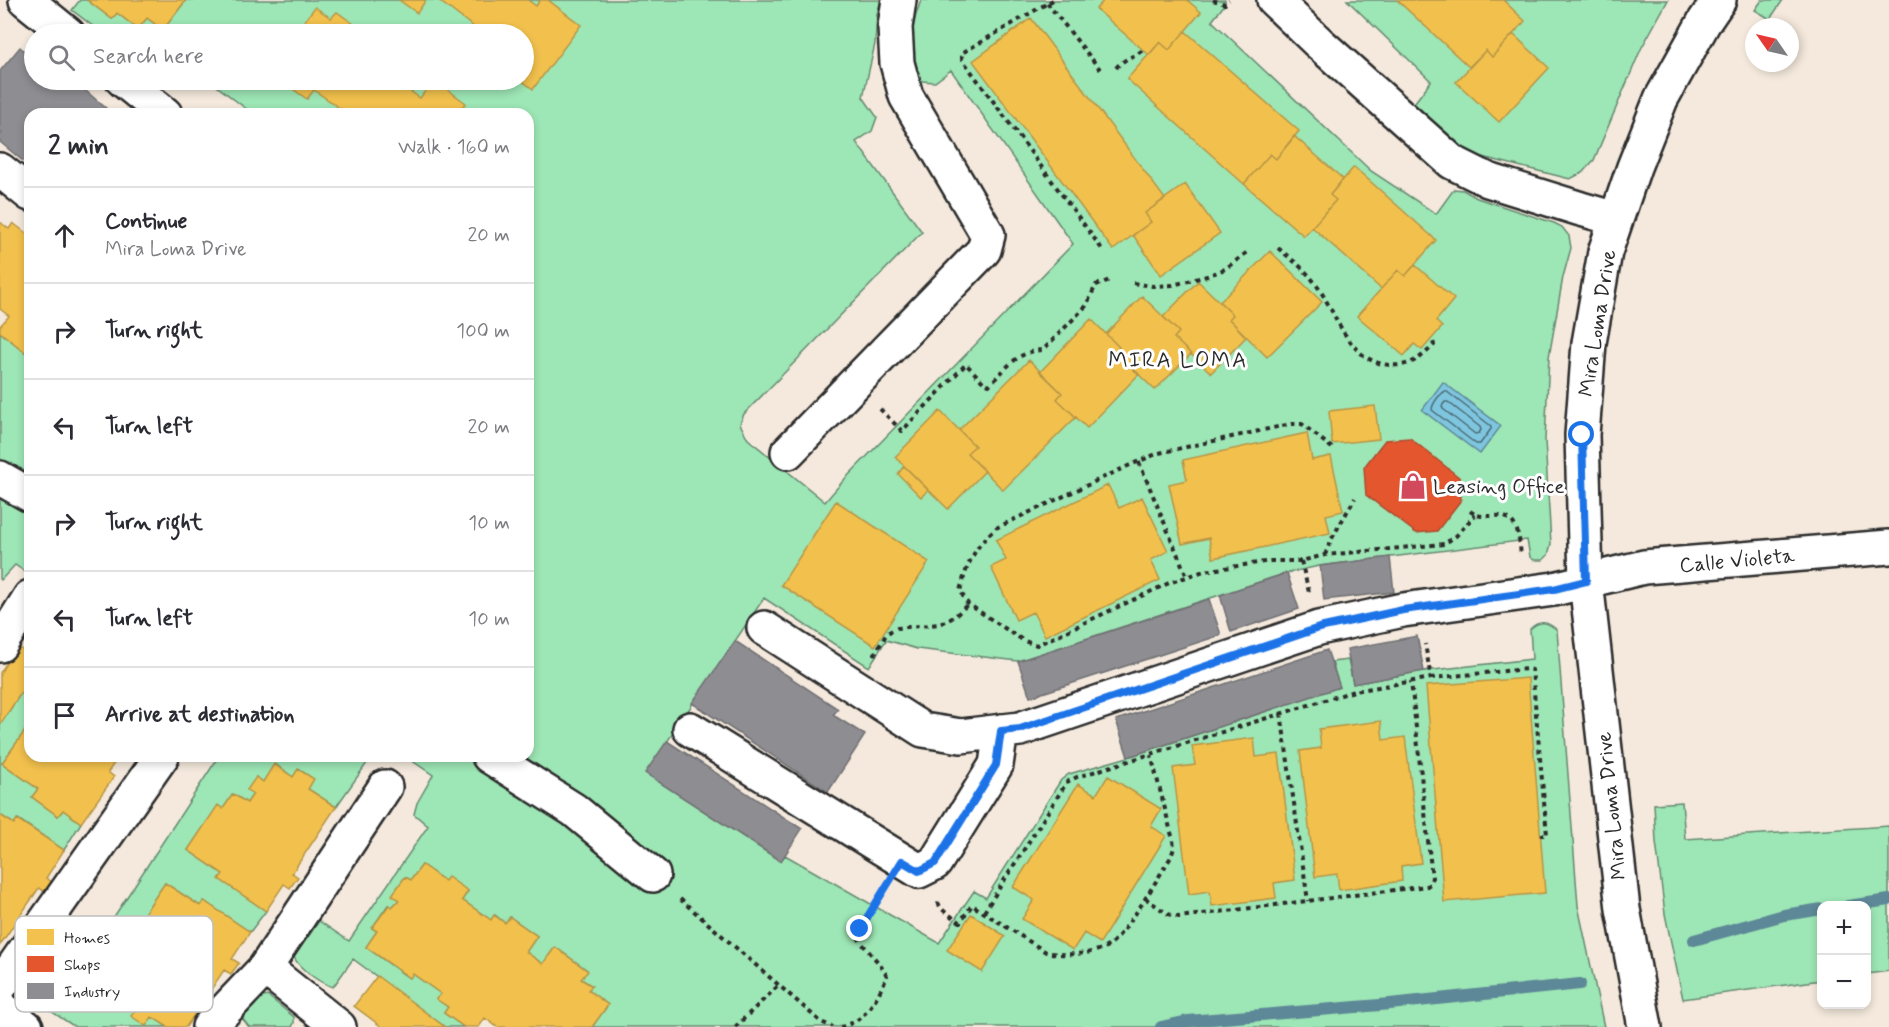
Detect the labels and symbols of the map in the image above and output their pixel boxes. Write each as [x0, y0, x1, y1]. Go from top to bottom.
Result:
north arrow [1745, 18, 1799, 72]
street label: Mira Loma Drive [1573, 248, 1623, 399]
district label: MIRA LOMA [1108, 347, 1248, 375]
route start [1568, 421, 1594, 447]
shop icon: Leasing Office [1398, 471, 1428, 501]
place label: Leasing Office [1433, 473, 1565, 501]
street label: Calle Violeta [1678, 542, 1796, 580]
street label: Mira Loma Drive [1590, 730, 1634, 881]
route end [846, 915, 872, 941]
legend [15, 916, 213, 1012]
text: Homes [64, 928, 110, 949]
text: Shops [64, 955, 101, 976]
text: Industry [64, 982, 120, 1003]

